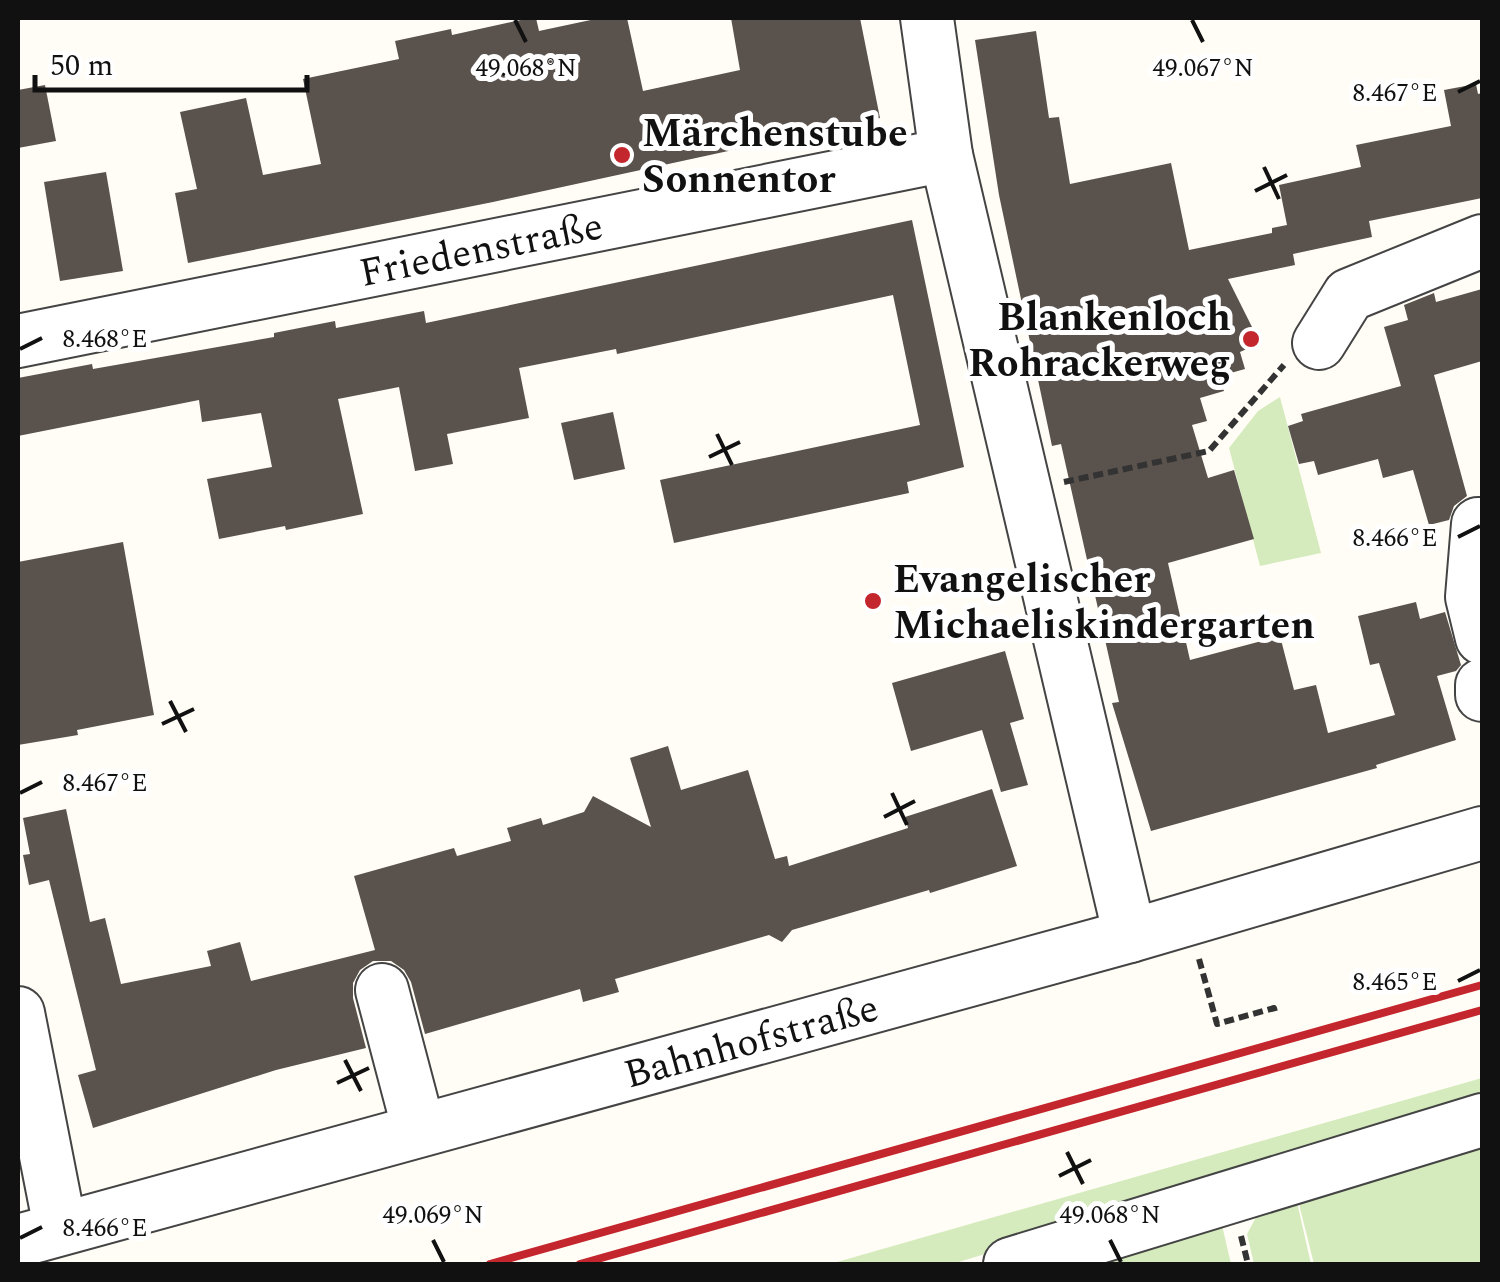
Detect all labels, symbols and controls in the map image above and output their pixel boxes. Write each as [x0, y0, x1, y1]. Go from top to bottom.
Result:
scale bar [35, 30, 308, 92]
text: 50 m [50, 43, 113, 89]
text: 49.068°N [475, 50, 577, 88]
text: 49.067°N [1152, 50, 1254, 88]
text: 8.467°E [1352, 75, 1438, 113]
place label: Märchenstube Sonnentor [642, 104, 908, 211]
marker: Märchenstube Sonnentor [611, 144, 633, 166]
street label: Friedenstraße [354, 197, 608, 305]
place label: Blankenloch Rohrackerweg [968, 288, 1231, 395]
text: 8.468°E [62, 321, 148, 359]
marker: Blankenloch Rohrackerweg [1240, 328, 1262, 350]
text: 8.466°E [1352, 520, 1438, 558]
place label: Evangelischer Michaeliskindergarten [893, 550, 1315, 657]
marker: Evangelischer Michaeliskindergarten [862, 590, 884, 612]
text: 8.467°E [62, 765, 148, 803]
text: 8.465°E [1352, 964, 1438, 1002]
street label: Bahnhofstraße [617, 978, 886, 1106]
text: 49.069°N [382, 1197, 484, 1235]
text: 49.068°N [1059, 1197, 1161, 1235]
text: 8.466°E [62, 1210, 148, 1248]

